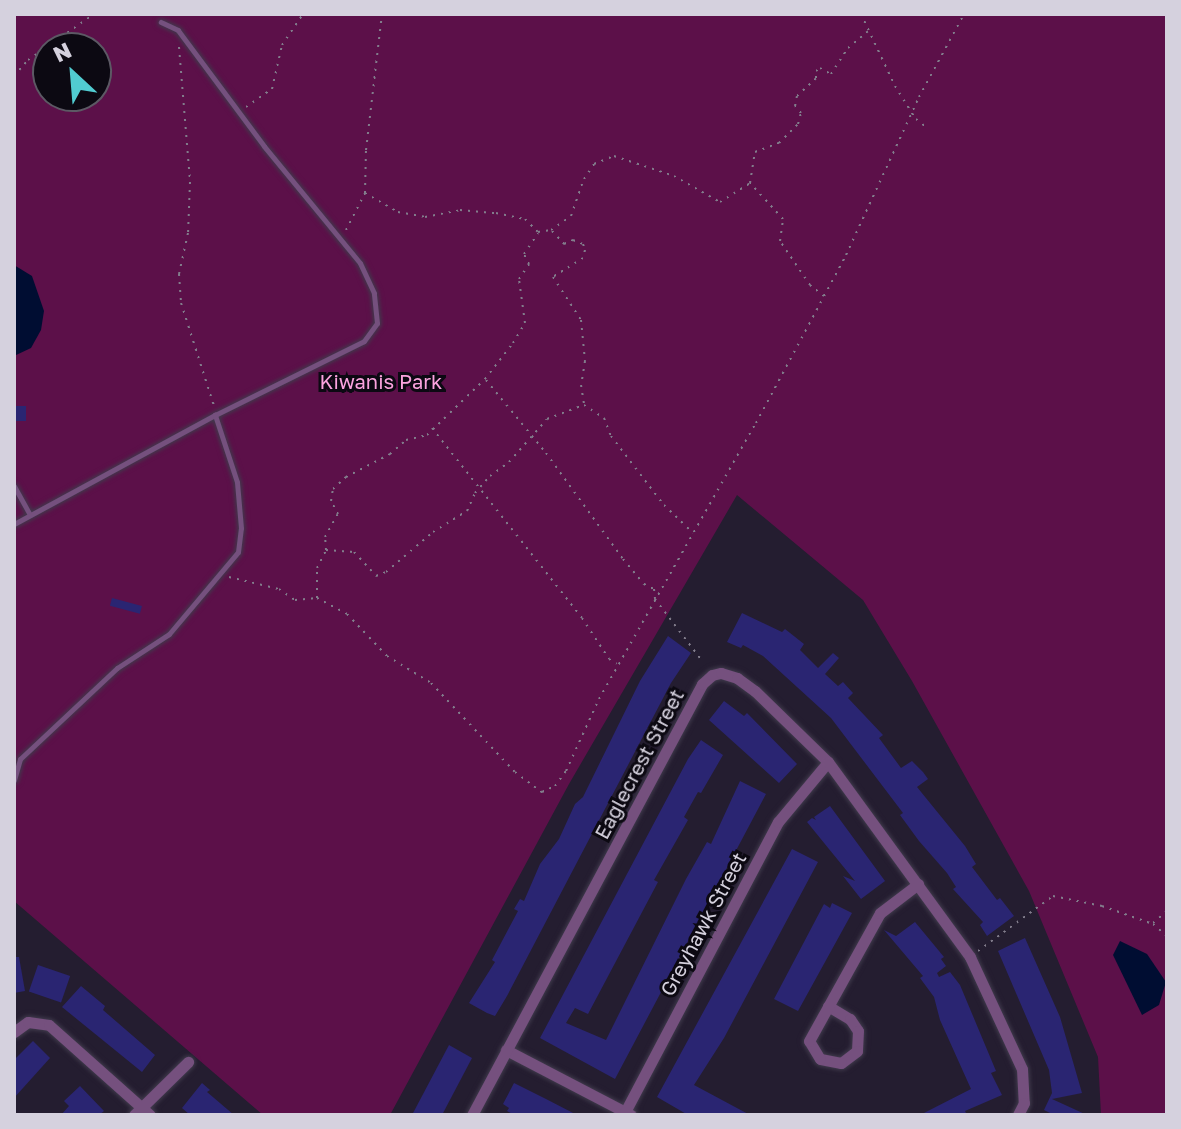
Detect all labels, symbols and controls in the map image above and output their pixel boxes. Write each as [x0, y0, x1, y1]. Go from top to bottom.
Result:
north arrow [32, 32, 112, 112]
text: N [49, 36, 76, 68]
park label: Kiwanis Park [320, 369, 442, 393]
street label: Eaglecrest Street [589, 685, 689, 843]
street label: Greyhawk Street [655, 848, 751, 1000]

